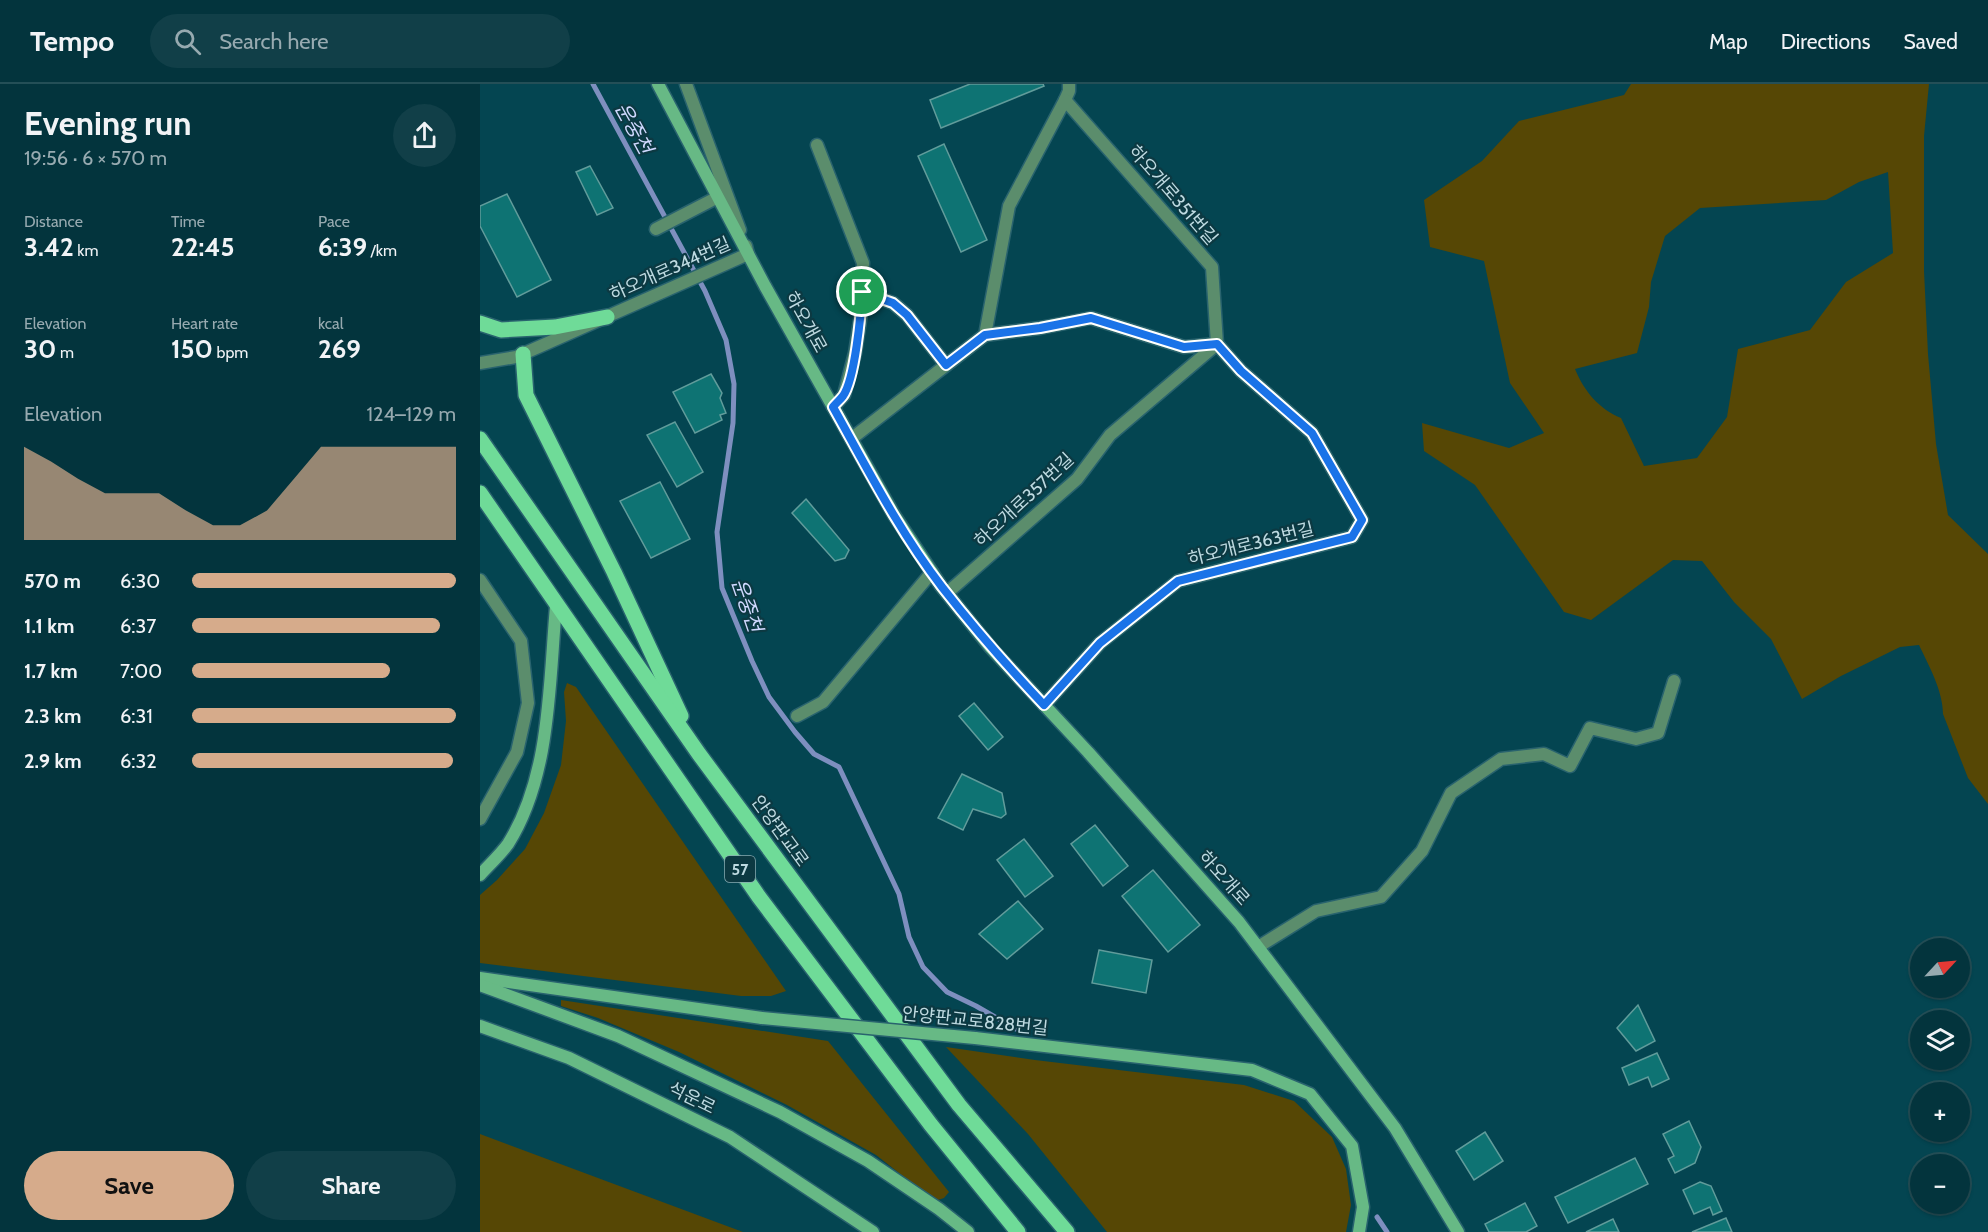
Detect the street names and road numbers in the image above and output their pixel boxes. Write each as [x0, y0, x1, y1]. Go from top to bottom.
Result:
street label: 하오개로351번길 [1124, 141, 1222, 249]
street label: 하오개로344번길 [606, 233, 734, 305]
street label: 하오개로 [780, 288, 832, 356]
street label: 하오개로357번길 [970, 448, 1078, 552]
street label: 하오개로363번길 [1186, 518, 1316, 570]
street label: 안양판교로 [747, 791, 813, 871]
street label: 하오개로 [1194, 846, 1254, 910]
road number: 57 [725, 856, 755, 882]
street label: 안양판교로828번길 [901, 1002, 1049, 1040]
street label: 석운로 [665, 1077, 719, 1119]

